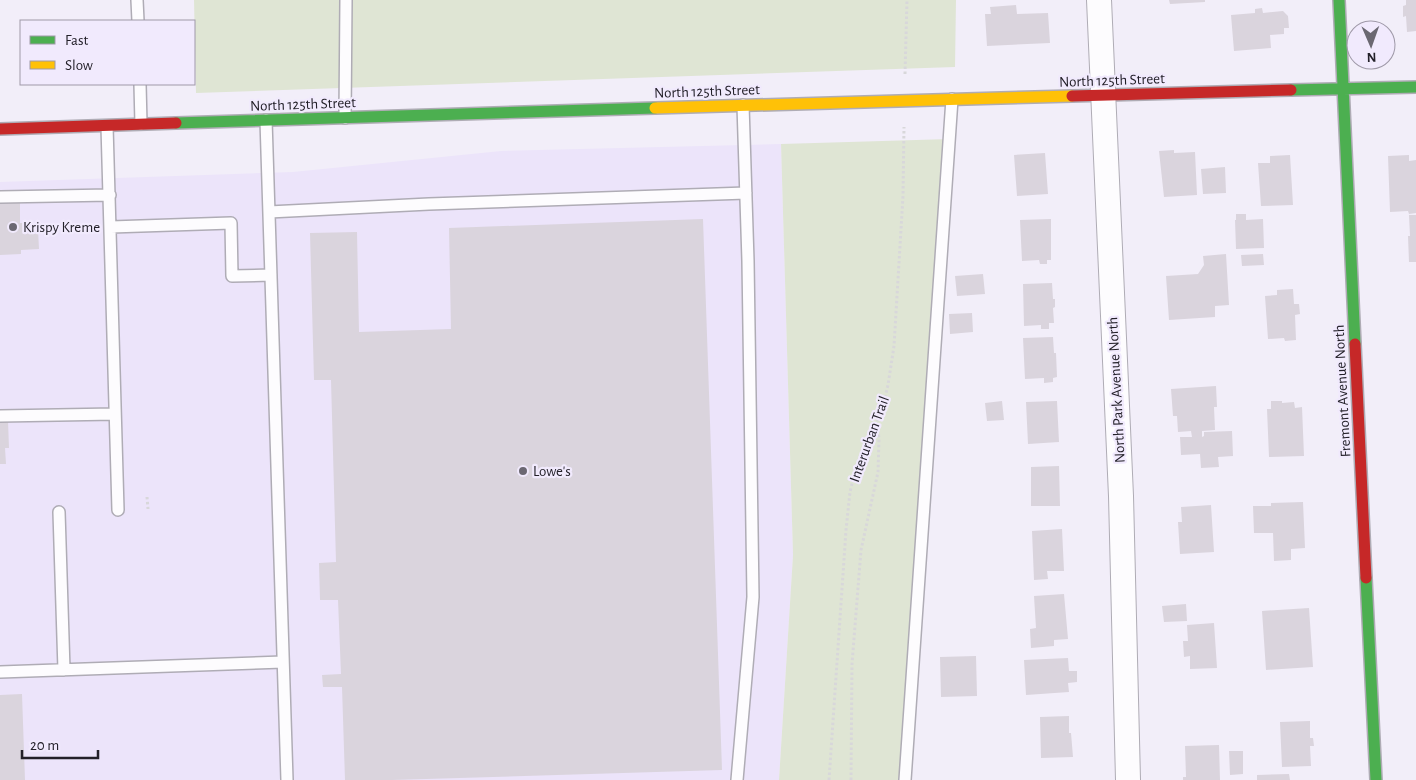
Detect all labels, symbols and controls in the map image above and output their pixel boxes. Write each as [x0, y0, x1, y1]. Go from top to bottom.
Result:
legend [20, 20, 195, 85]
north arrow [1346, 20, 1396, 70]
text: Fast [65, 33, 89, 48]
text: N [1366, 50, 1377, 64]
text: Slow [65, 58, 93, 73]
street label: North 125th Street [1059, 71, 1165, 90]
street label: North 125th Street [654, 82, 760, 101]
street label: North 125th Street [250, 95, 356, 114]
place label: Krispy Kreme [23, 220, 100, 235]
marker: Krispy Kreme [7, 221, 19, 233]
street label: North Park Avenue North [1105, 317, 1128, 463]
street label: Fremont Avenue North [1332, 324, 1353, 458]
street label: Interurban Trail [847, 394, 892, 484]
place label: Lowe's [533, 464, 571, 479]
marker: Lowe's [517, 465, 529, 477]
scale bar [22, 728, 99, 760]
text: 20 m [30, 738, 59, 753]

